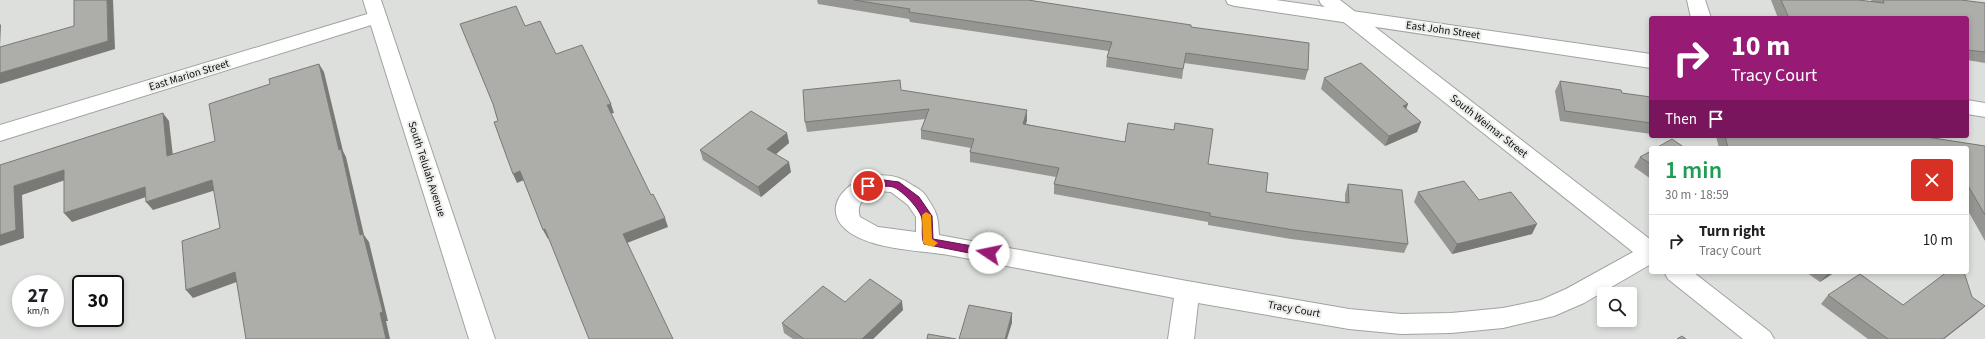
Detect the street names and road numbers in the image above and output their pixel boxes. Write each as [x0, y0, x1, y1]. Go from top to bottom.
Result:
street label: East John Street [1405, 17, 1481, 43]
street label: East Marion Street [147, 56, 231, 94]
street label: South Weimar Street [1447, 91, 1531, 161]
street label: South Telulah Avenue [404, 119, 450, 219]
street label: Tracy Court [1267, 297, 1322, 321]

